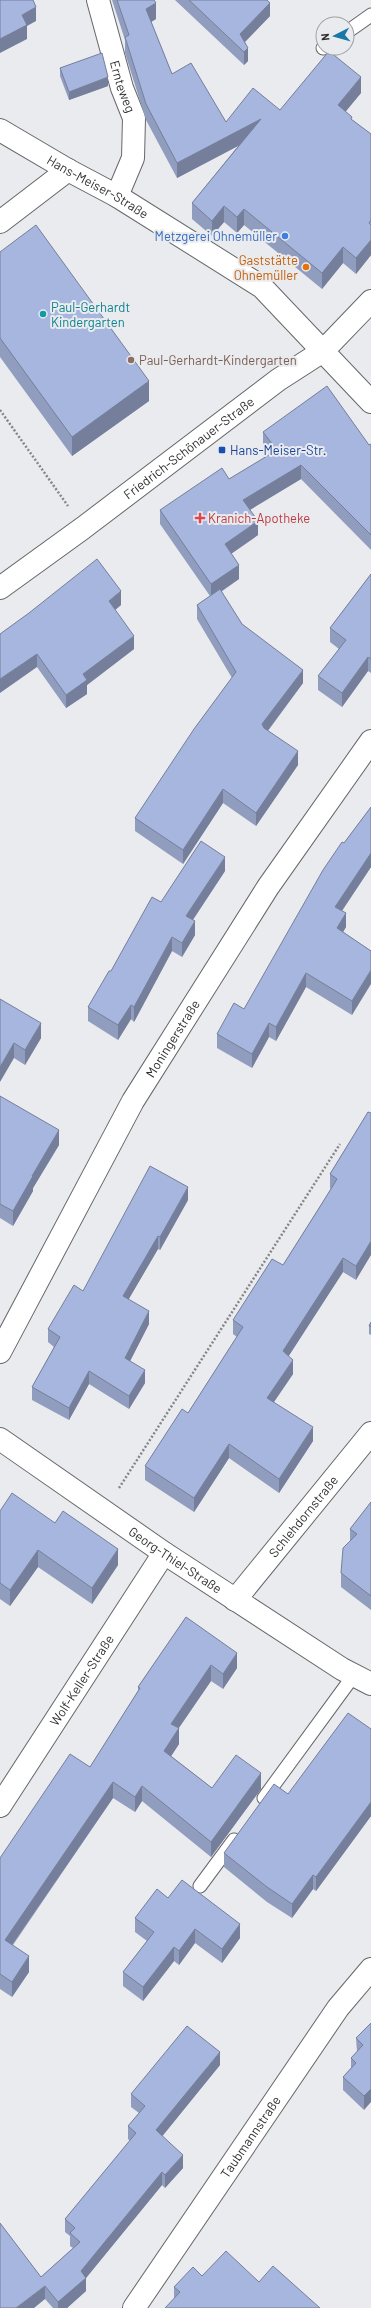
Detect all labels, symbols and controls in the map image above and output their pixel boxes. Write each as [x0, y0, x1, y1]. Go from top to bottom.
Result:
north arrow [315, 16, 355, 56]
text: N [318, 33, 331, 41]
street label: Ernteweg [107, 59, 139, 115]
street label: Hans-Meiser-Straße [44, 151, 152, 222]
place label: Metzgerei Ohnemüller [155, 228, 277, 244]
marker: Metzgerei Ohnemüller [280, 231, 290, 241]
place label: Gaststätte Ohnemüller [234, 252, 298, 283]
marker: Gaststätte Ohnemüller [301, 262, 311, 272]
place label: Paul-Gerhardt Kindergarten [51, 299, 130, 330]
marker: Paul-Gerhardt Kindergarten [38, 309, 48, 319]
place label: Paul-Gerhardt-Kindergarten [139, 352, 297, 368]
marker: Paul-Gerhardt-Kindergarten [126, 355, 136, 365]
street label: Friedrich-Schönauer-Straße [120, 393, 257, 503]
place label: Hans-Meiser-Str. [230, 442, 326, 458]
marker: Hans-Meiser-Str. [217, 445, 227, 455]
place label: Kranich-Apotheke [208, 510, 310, 526]
marker: Kranich-Apotheke [195, 513, 205, 523]
street label: Moningerstraße [142, 997, 203, 1080]
street label: Schlehdornstraße [265, 1472, 341, 1560]
street label: Georg-Thiel-Straße [126, 1523, 225, 1597]
street label: Wolf-Keller-Straße [46, 1632, 117, 1729]
street label: Taubmannstraße [217, 2093, 284, 2181]

